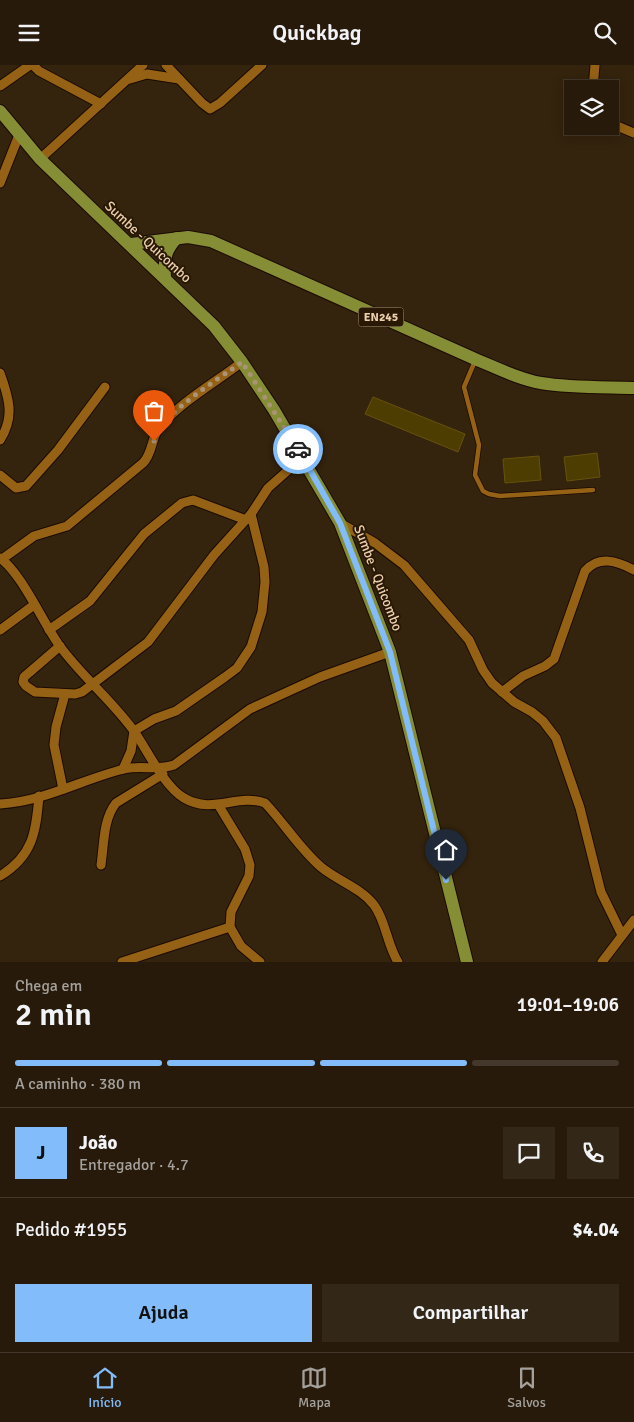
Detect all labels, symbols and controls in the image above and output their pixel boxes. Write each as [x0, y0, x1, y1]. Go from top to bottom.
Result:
icon: menu [15, 19, 43, 47]
text: Quickbag [272, 19, 362, 46]
icon: search [591, 19, 619, 47]
map controls [564, 80, 619, 135]
button: layers [564, 80, 619, 135]
street label: Sumbe - Quicombo [101, 198, 195, 286]
road number: EN245 [358, 307, 404, 327]
pin [133, 390, 175, 441]
icon: bag [140, 397, 168, 425]
courier [273, 424, 323, 474]
icon: car [284, 435, 312, 463]
street label: Sumbe - Quicombo [350, 523, 406, 633]
pin [425, 829, 467, 880]
icon: home [432, 836, 460, 864]
text: Chega em [15, 976, 82, 996]
text: 19:01–19:06 [517, 993, 619, 1017]
text: 2 min [15, 995, 92, 1034]
text: A caminho · 380 m [15, 1074, 141, 1094]
button: chat [503, 1127, 555, 1179]
button: phone [567, 1127, 619, 1179]
text: João [79, 1131, 117, 1155]
text: J [37, 1141, 45, 1165]
text: Entregador · 4.7 [79, 1155, 189, 1175]
text: Pedido #1955 [15, 1218, 127, 1242]
text: $4.04 [573, 1218, 619, 1242]
button: Ajuda [15, 1284, 312, 1342]
button: Compartilhar [322, 1284, 619, 1342]
tab: Início [88, 1364, 122, 1411]
tab: Mapa [298, 1364, 331, 1411]
tab: Salvos [507, 1364, 546, 1411]

